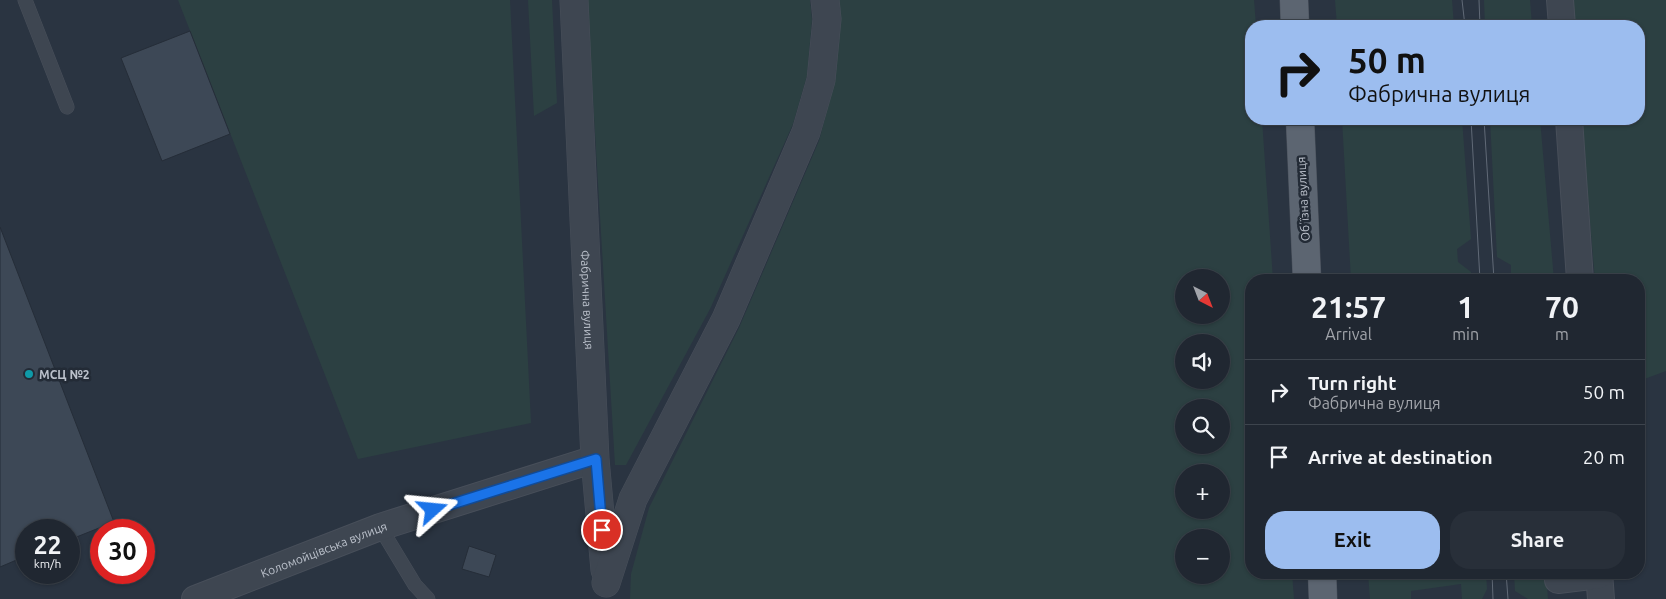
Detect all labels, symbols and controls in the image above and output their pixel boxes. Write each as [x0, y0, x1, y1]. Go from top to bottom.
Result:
icon: right [1265, 40, 1330, 105]
text: 50 m [1348, 40, 1426, 80]
text: Фабрична вулиця [1348, 81, 1530, 106]
street label: Обʼїзна вулиця [1294, 156, 1312, 242]
street label: Фабрична вулиця [579, 250, 596, 350]
north arrow [1175, 269, 1230, 324]
map controls [1175, 269, 1230, 584]
text: 21:57 [1311, 290, 1386, 324]
text: 1 [1457, 290, 1474, 324]
text: 70 [1545, 290, 1579, 324]
text: Arrival [1325, 325, 1372, 343]
text: min [1452, 325, 1479, 343]
text: m [1555, 325, 1569, 343]
button: sound [1175, 334, 1230, 389]
marker: МСЦ №2 [23, 368, 35, 380]
place label: МСЦ №2 [39, 368, 90, 381]
text: Turn right [1308, 372, 1396, 394]
icon: right [1265, 378, 1293, 406]
text: 50 m [1583, 381, 1625, 403]
text: Фабрична вулиця [1308, 394, 1441, 412]
button: search [1175, 399, 1230, 454]
icon: arrive [1265, 443, 1293, 471]
text: Arrive at destination [1308, 446, 1493, 468]
text: 20 m [1583, 446, 1625, 468]
button: + [1175, 464, 1230, 519]
position arrow [406, 483, 458, 535]
pin [581, 509, 623, 551]
button: Exit [1265, 511, 1440, 569]
button: Share [1450, 511, 1625, 569]
icon: arrive [588, 516, 616, 544]
speed limit sign: 30 [90, 519, 155, 584]
street label: Коломойцівська вулиця [259, 519, 388, 579]
button: − [1175, 529, 1230, 584]
text: 22 [33, 531, 62, 559]
text: km/h [34, 557, 61, 570]

